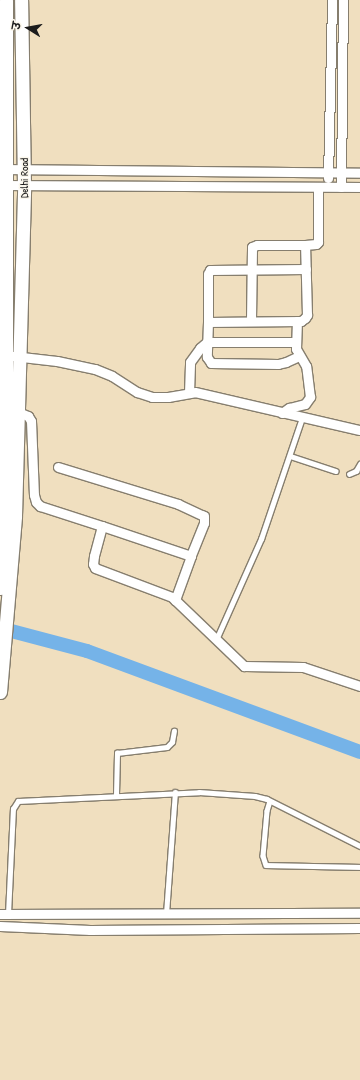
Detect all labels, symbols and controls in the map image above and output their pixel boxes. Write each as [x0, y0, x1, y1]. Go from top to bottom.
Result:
north arrow [8, 8, 48, 48]
text: उ [9, 21, 24, 31]
street label: Delhi Road [17, 158, 31, 198]

